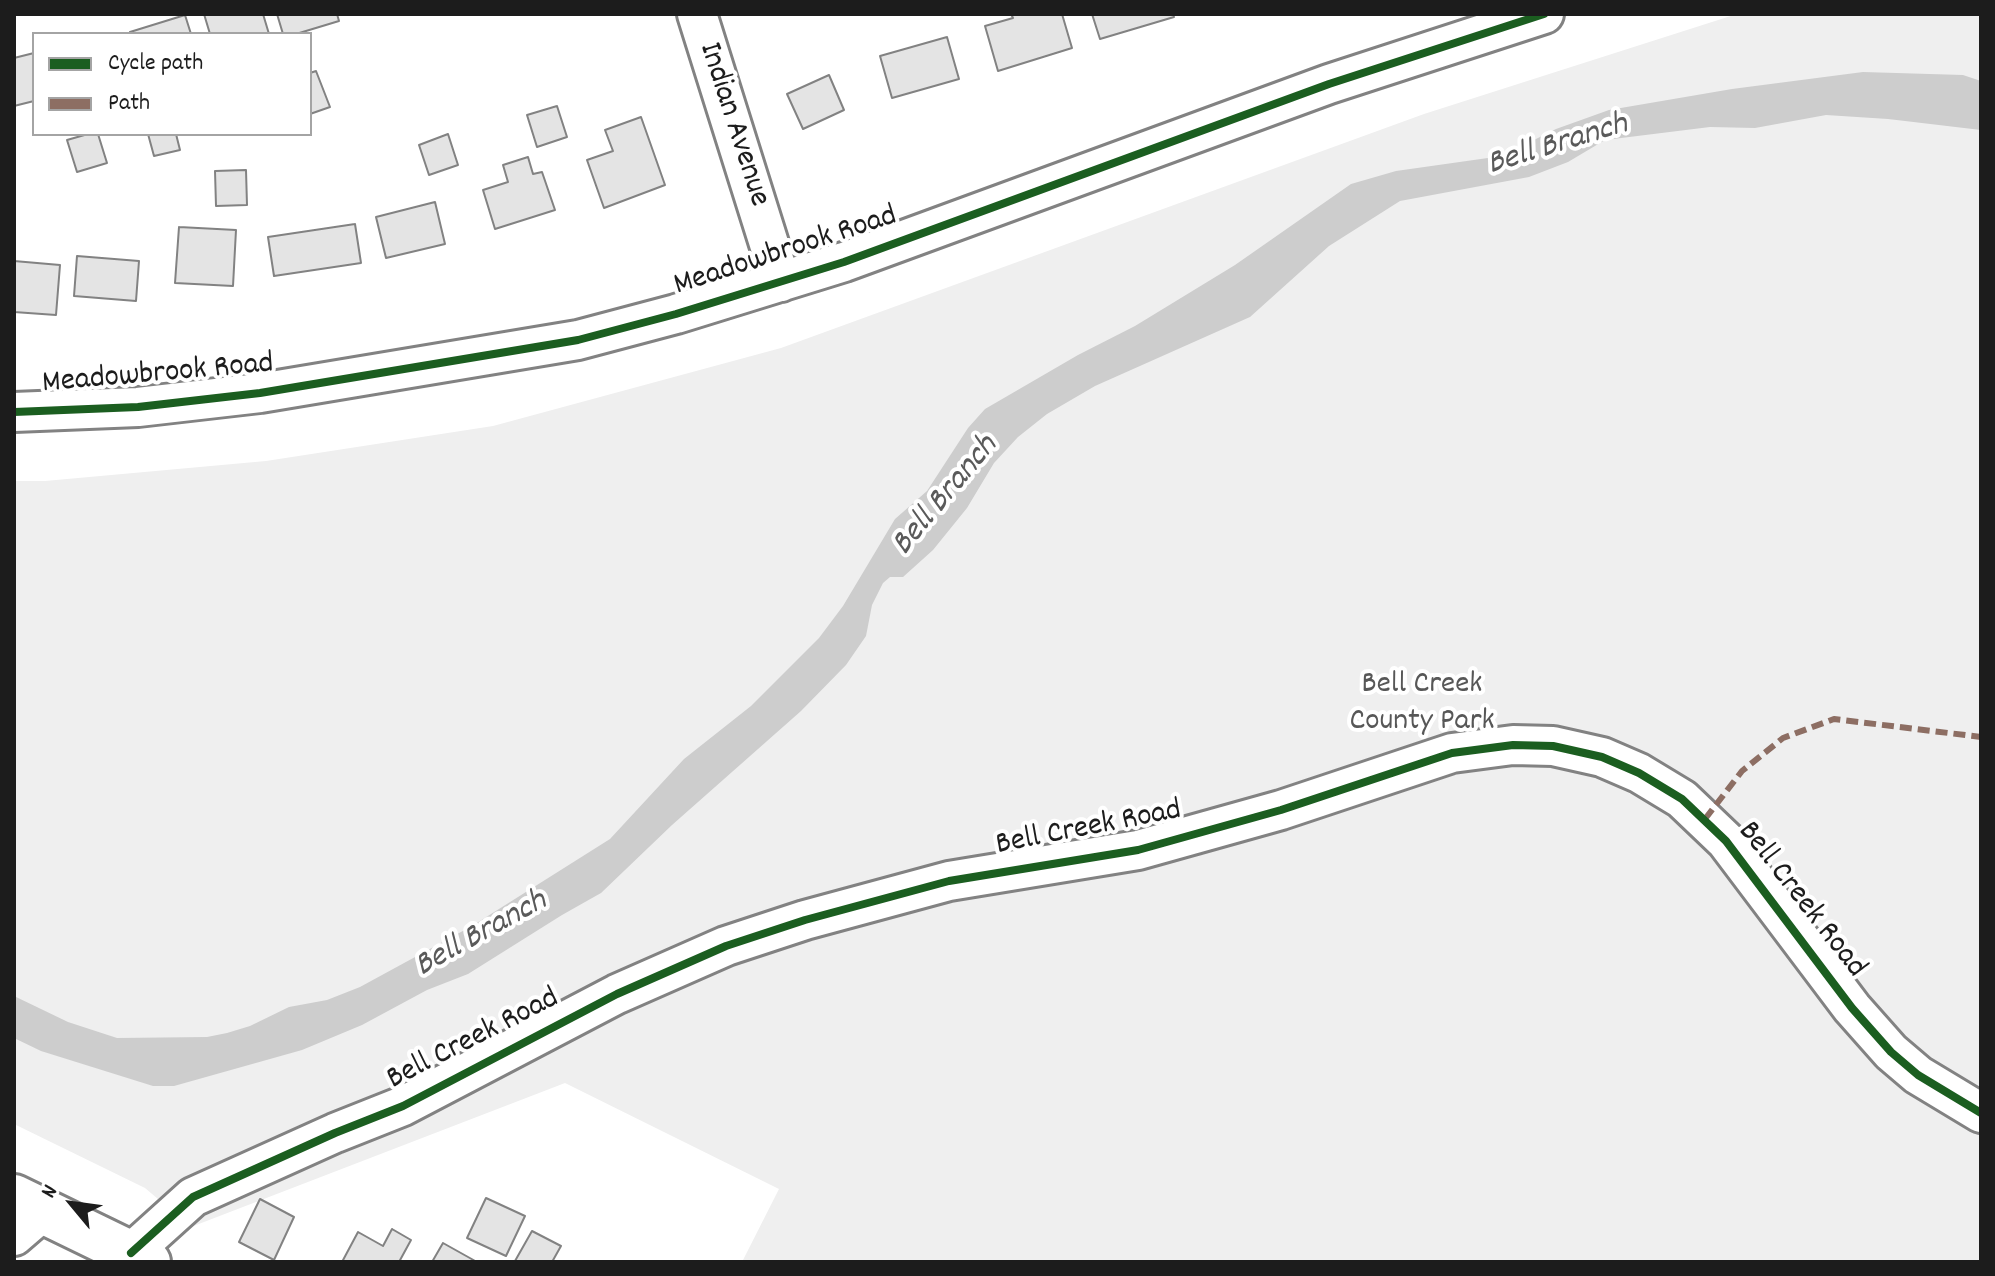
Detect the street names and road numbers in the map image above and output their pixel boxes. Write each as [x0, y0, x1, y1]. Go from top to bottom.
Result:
street label: Indian Avenue [687, 38, 777, 212]
street label: Meadowbrook Road [670, 199, 902, 307]
street label: Meadowbrook Road [41, 347, 275, 405]
street label: Bell Creek Road [993, 793, 1185, 867]
street label: Bell Creek Road [1727, 815, 1873, 987]
street label: Bell Creek Road [382, 981, 566, 1101]

